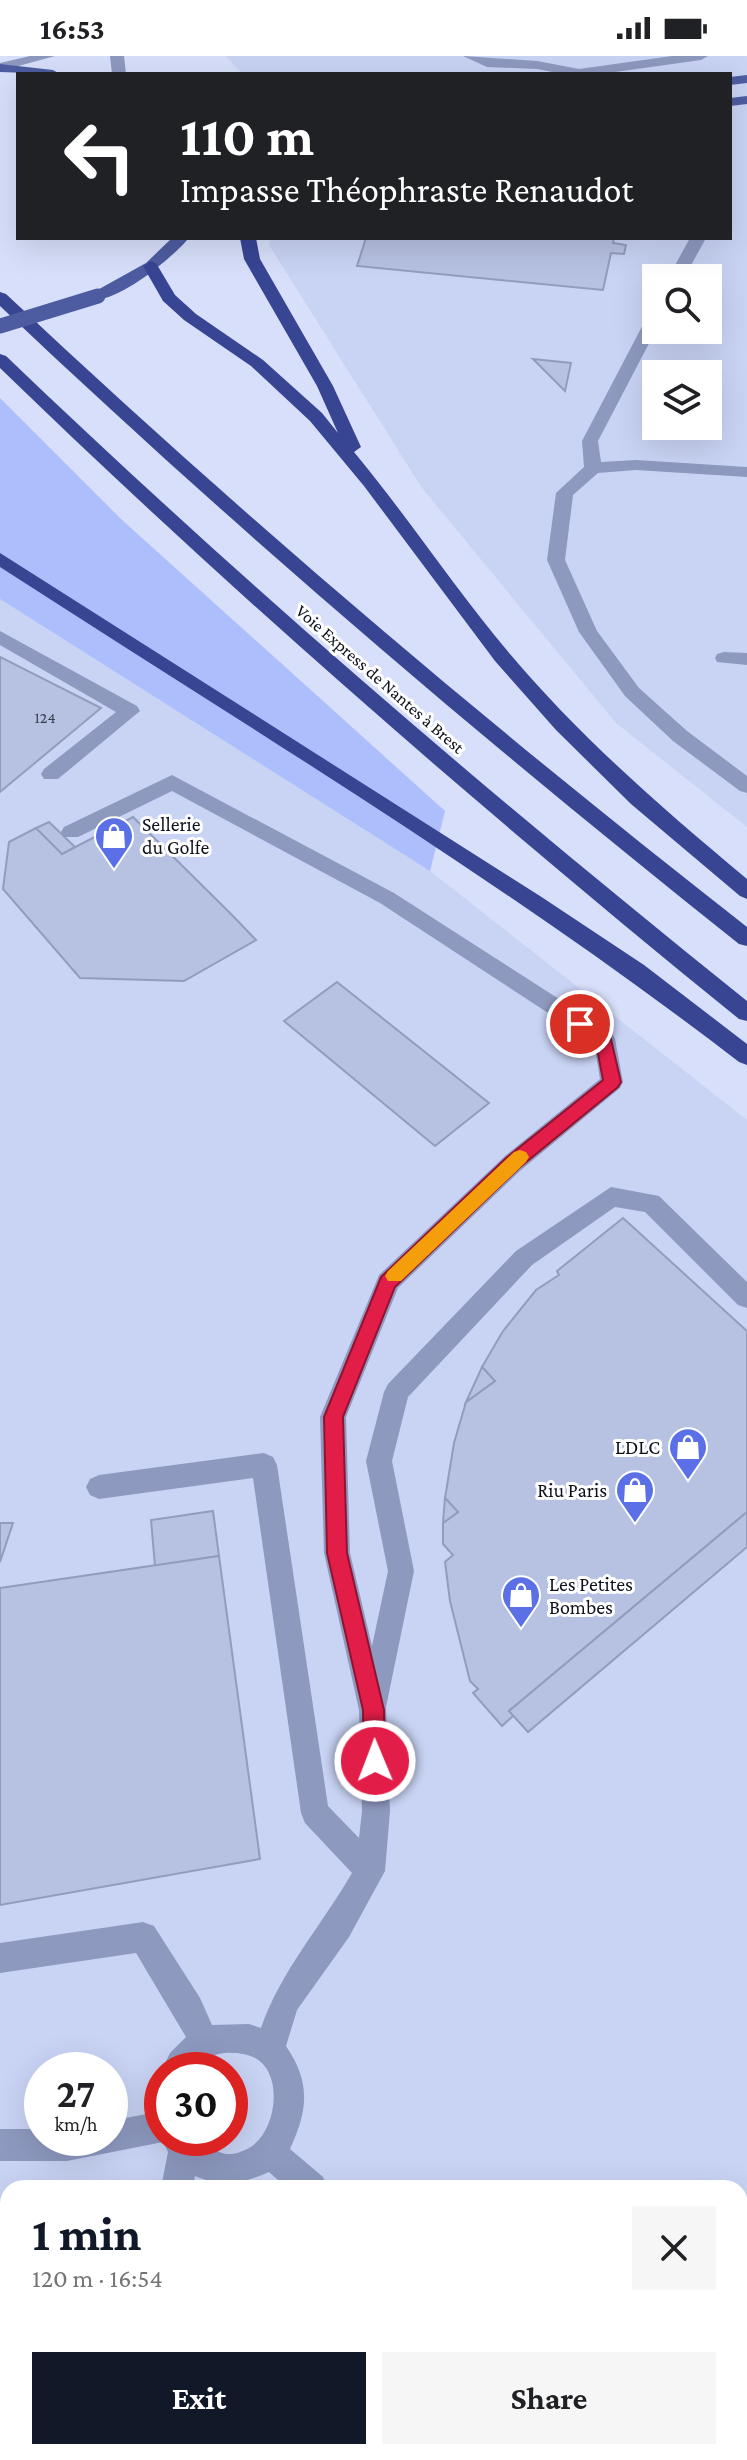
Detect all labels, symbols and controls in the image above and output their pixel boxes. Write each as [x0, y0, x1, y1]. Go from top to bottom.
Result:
text: 16:53 [40, 12, 105, 45]
icon: left [48, 104, 152, 208]
text: 110 m [180, 105, 314, 167]
text: Impasse Théophraste Renaudot [180, 170, 633, 210]
map controls [642, 264, 722, 440]
button: search [642, 264, 722, 344]
button: layers [642, 360, 722, 440]
street label: Voie Express de Nantes à Brest [292, 600, 469, 758]
house number: 124 [34, 709, 56, 726]
place label: Sellerie du Golfe [142, 813, 210, 858]
shop icon: Sellerie du Golfe [93, 815, 135, 870]
pin [546, 990, 614, 1058]
icon: arrive [558, 1002, 602, 1046]
shop icon: LDLC [667, 1426, 709, 1481]
place label: LDLC [615, 1436, 660, 1458]
shop icon: Riu Paris [614, 1469, 656, 1524]
place label: Riu Paris [537, 1479, 607, 1501]
place label: Les Petites Bombes [549, 1573, 633, 1618]
shop icon: Les Petites Bombes [500, 1574, 542, 1629]
position arrow [333, 1719, 417, 1803]
speed limit sign: 30 [144, 2052, 248, 2156]
text: 27 [57, 2071, 95, 2116]
text: km/h [54, 2113, 98, 2135]
button: close [632, 2206, 716, 2290]
text: 1 min [32, 2207, 141, 2260]
text: 120 m · 16:54 [32, 2264, 163, 2293]
button: Exit [32, 2352, 366, 2444]
button: Share [382, 2352, 716, 2444]

